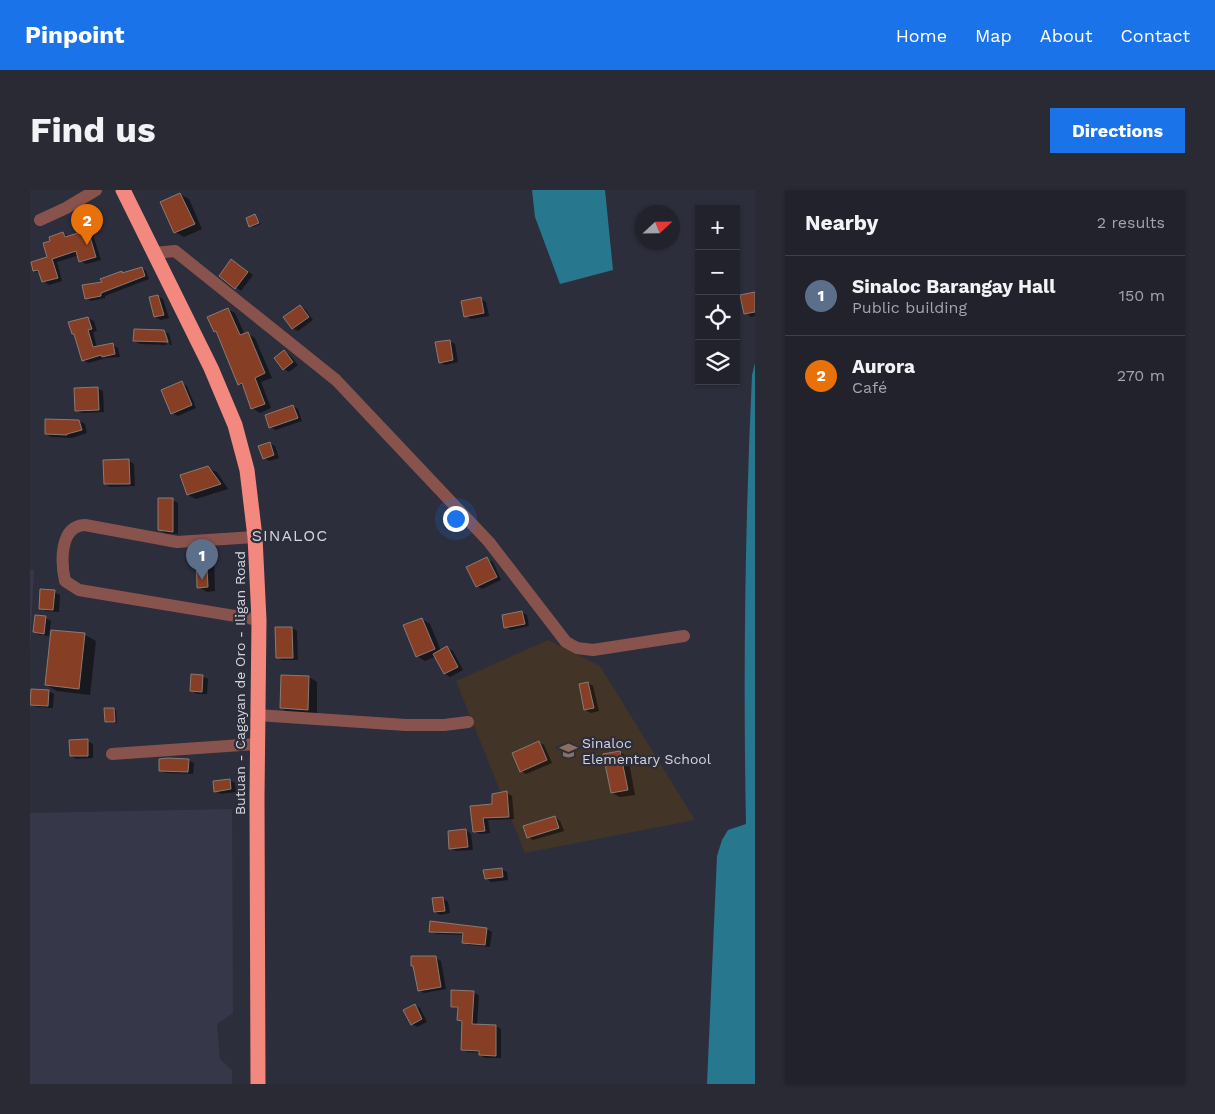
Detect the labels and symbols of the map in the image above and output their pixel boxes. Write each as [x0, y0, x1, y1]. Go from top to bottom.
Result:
pin: 2 [71, 204, 103, 245]
north arrow [635, 205, 680, 250]
your location [443, 506, 469, 532]
district label: SINALOC [252, 526, 328, 545]
pin: 1 [186, 539, 218, 580]
street label: Butuan - Cagayan de Oro - Iligan Road [232, 551, 248, 815]
place label: Sinaloc Elementary School [582, 735, 712, 767]
school or university icon: Sinaloc Elementary School [558, 741, 578, 761]

